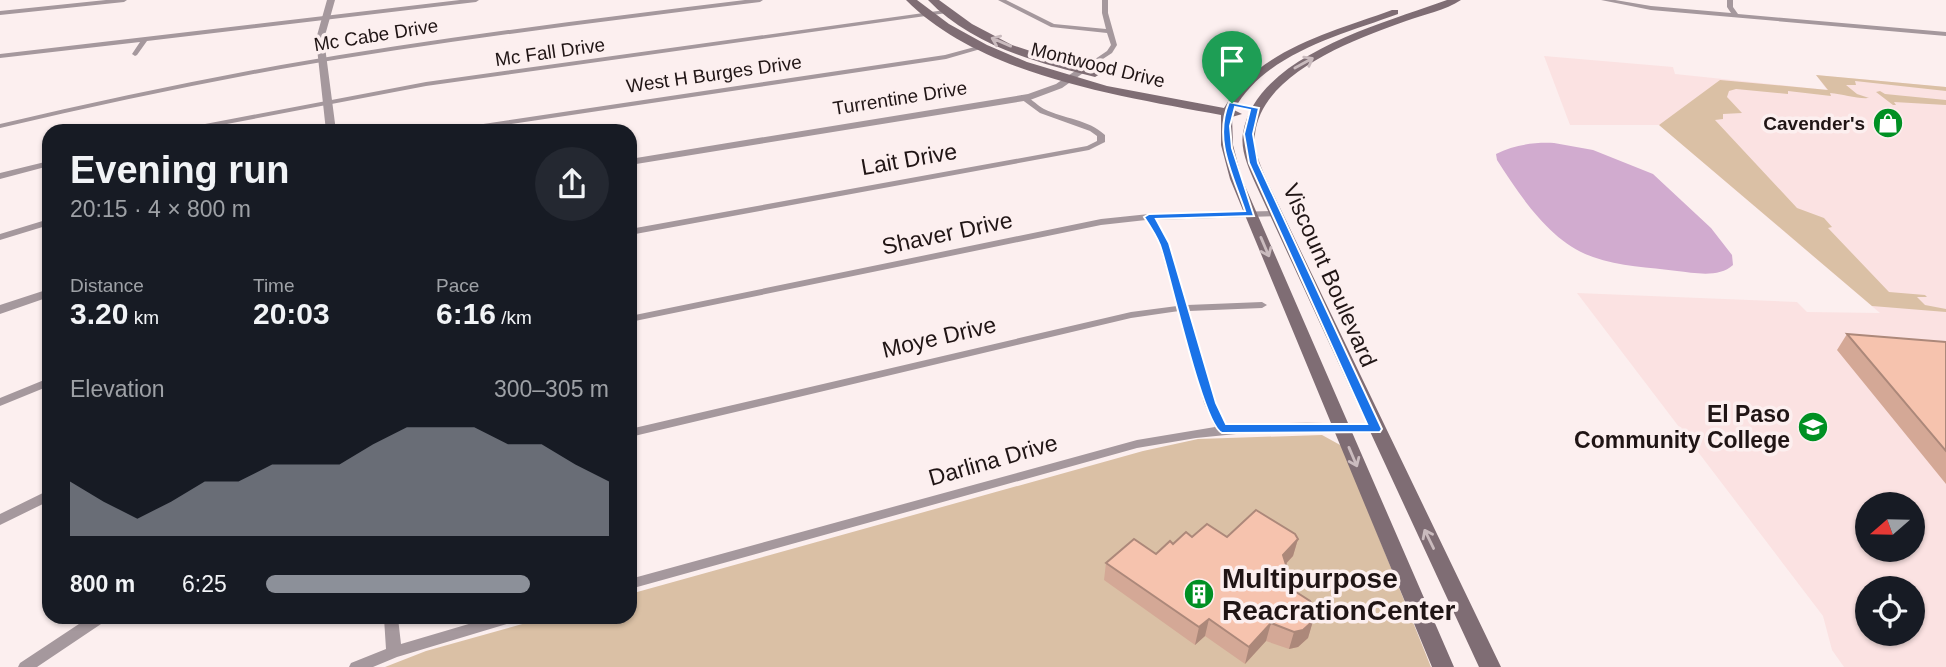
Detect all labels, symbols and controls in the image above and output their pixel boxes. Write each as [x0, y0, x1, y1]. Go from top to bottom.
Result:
street label: Mc Cabe Drive [312, 15, 440, 55]
pin [1202, 31, 1262, 103]
street label: Mc Fall Drive [494, 34, 606, 70]
one-way arrow [990, 35, 1012, 48]
street label: Montwood Drive [1029, 38, 1167, 92]
icon: arrive [1213, 42, 1251, 80]
street label: West H Burges Drive [625, 51, 803, 97]
one-way arrow [1293, 56, 1314, 69]
street label: Turrentine Drive [831, 77, 969, 119]
shop icon: Cavender's [1871, 106, 1905, 140]
place label: Cavender's [1763, 113, 1865, 134]
street label: Lait Drive [859, 138, 959, 180]
button: share [535, 147, 609, 221]
text: Evening run [70, 149, 290, 191]
street label: Viscount Boulevard [1278, 179, 1382, 371]
text: 20:15 · 4 × 800 m [70, 196, 251, 222]
street label: Shaver Drive [879, 206, 1015, 260]
one-way arrow [1259, 236, 1272, 257]
text: Distance [70, 275, 144, 296]
text: Time [253, 275, 295, 296]
text: Pace [436, 275, 479, 296]
text: 3.20 [70, 297, 128, 330]
text: 20:03 [253, 297, 330, 330]
text: 6:16 [436, 297, 496, 330]
text: km [128, 307, 159, 328]
text: /km [496, 307, 532, 328]
street label: Moye Drive [879, 311, 999, 363]
text: Elevation [70, 376, 165, 402]
text: 300–305 m [494, 376, 609, 402]
place label: El Paso Community College [1574, 401, 1790, 453]
school or university icon: El Paso Community College [1796, 410, 1830, 444]
street label: Darlina Drive [926, 429, 1060, 491]
one-way arrow [1347, 445, 1360, 467]
north arrow [1855, 492, 1925, 562]
map controls [1855, 492, 1925, 646]
one-way arrow [1421, 529, 1435, 550]
place label: Multipurpose ReacrationCenter [1222, 563, 1456, 626]
text: 800 m [70, 571, 135, 597]
text: 6:25 [182, 571, 227, 597]
button: locate [1855, 576, 1925, 646]
building icon: Multipurpose ReacrationCenter [1182, 577, 1216, 611]

